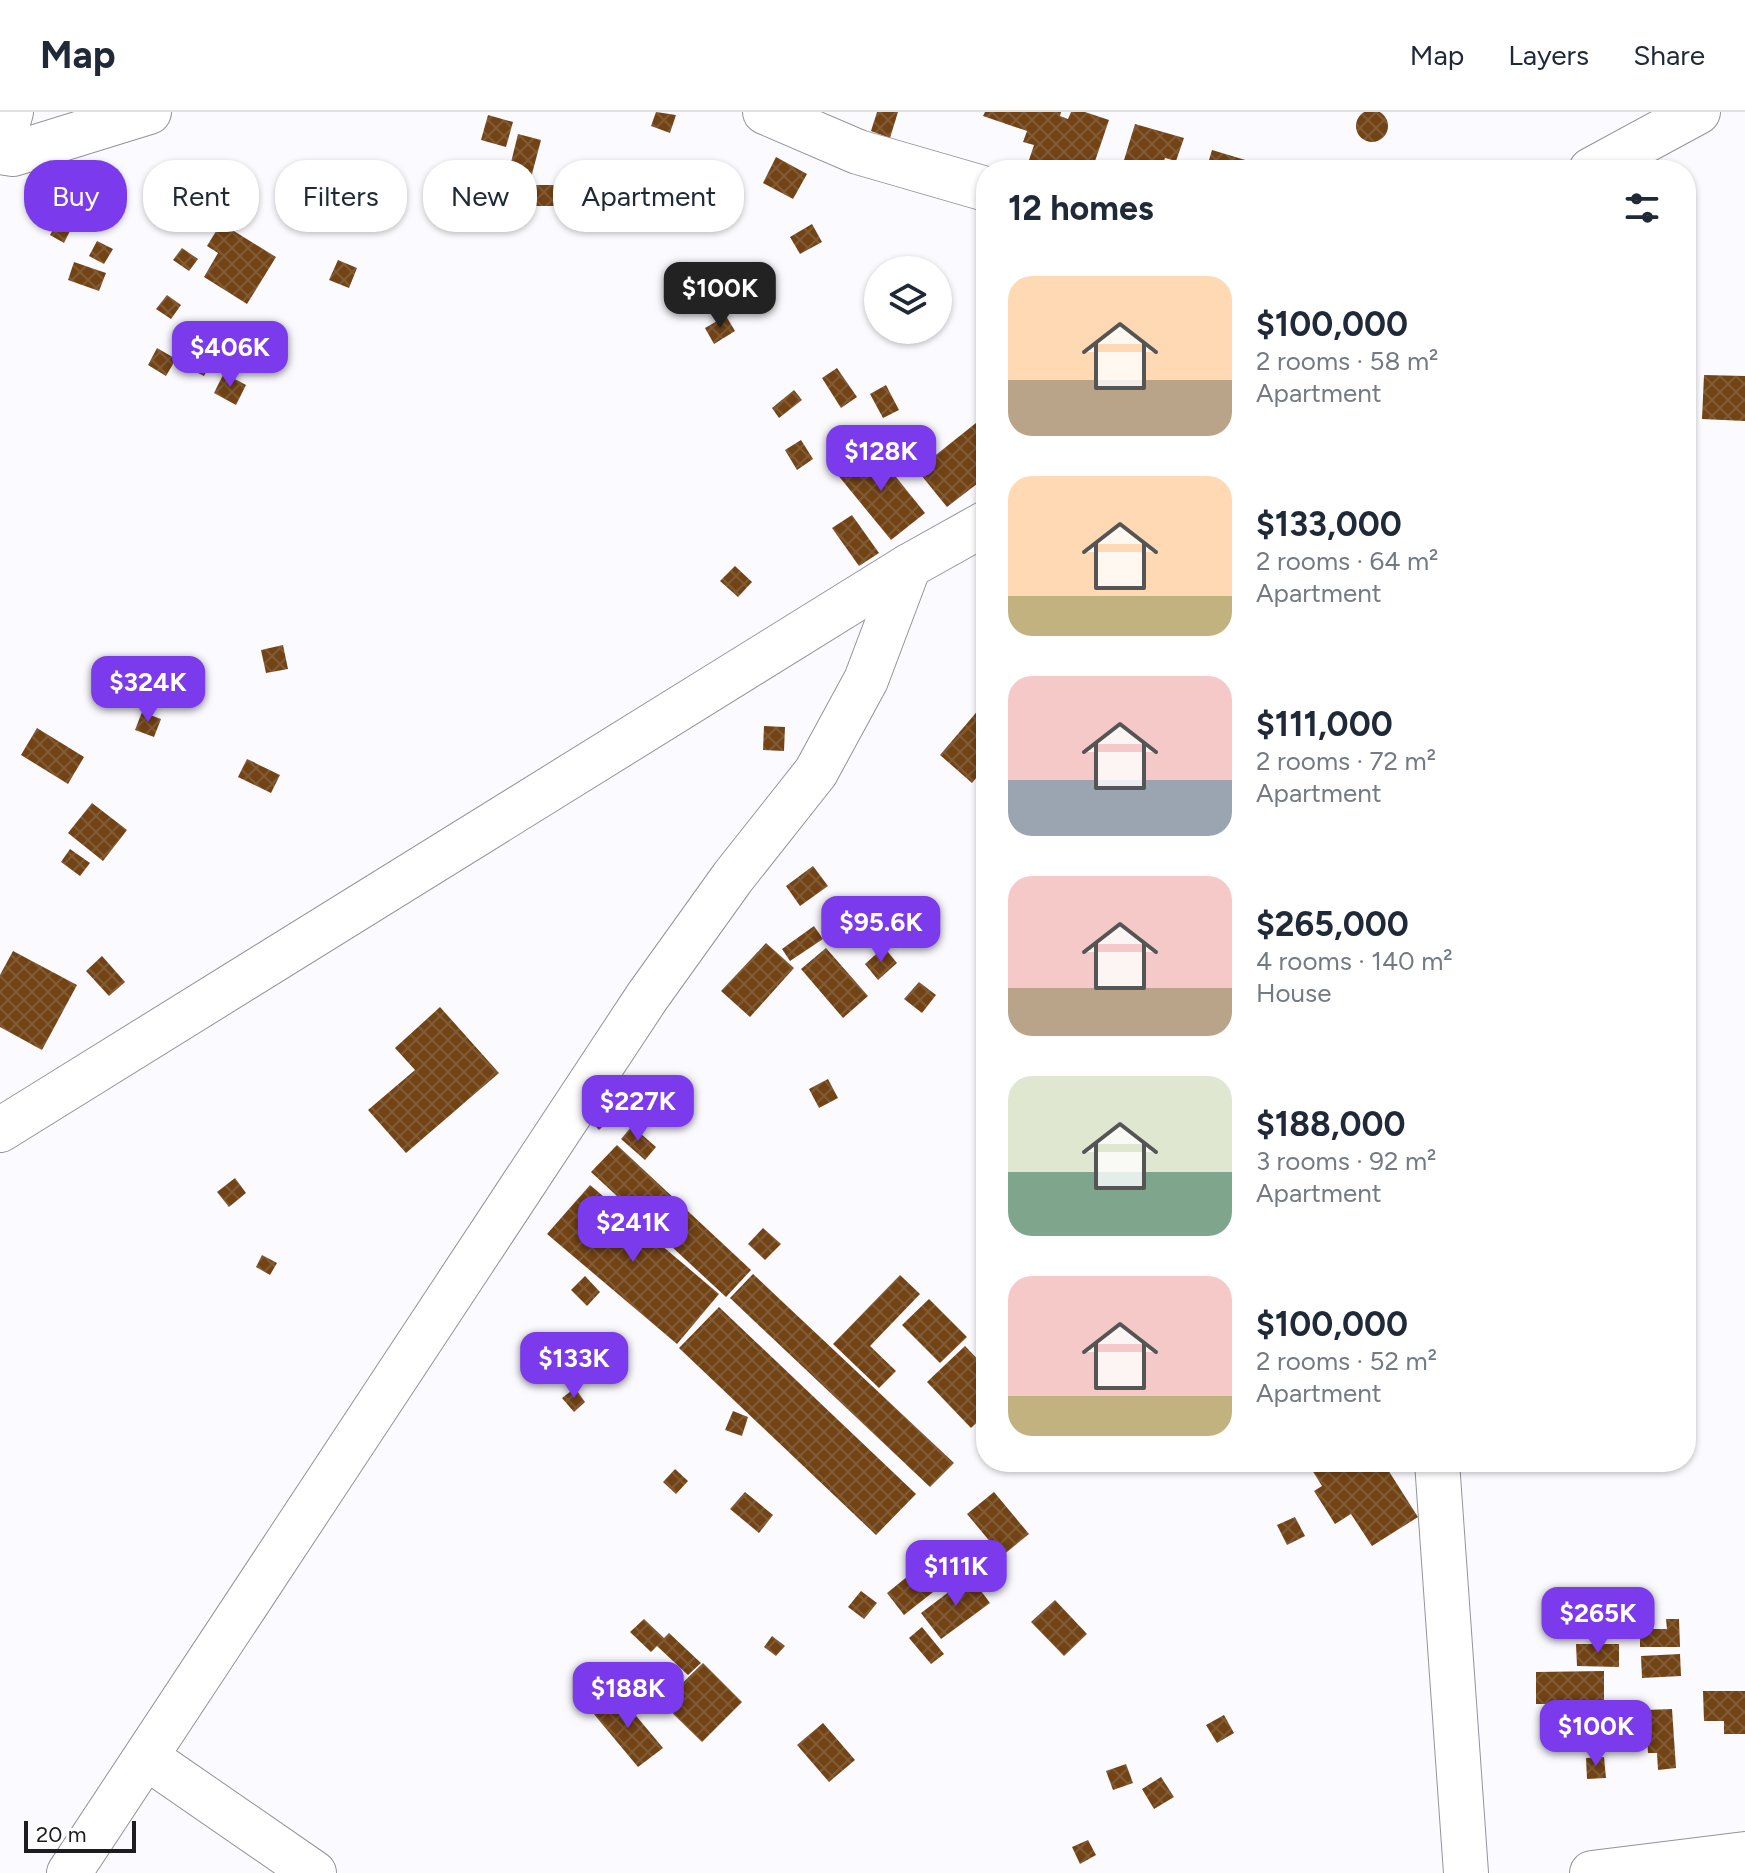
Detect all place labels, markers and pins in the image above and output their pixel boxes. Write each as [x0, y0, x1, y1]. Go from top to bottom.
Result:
pin: $100K [664, 262, 776, 330]
pin: $406K [174, 321, 286, 389]
pin: $128K [825, 425, 937, 493]
pin: $324K [92, 656, 204, 724]
pin: $95.6K [816, 896, 946, 964]
pin: $227K [582, 1075, 694, 1143]
pin: $241K [577, 1196, 689, 1264]
pin: $133K [518, 1332, 630, 1400]
pin: $111K [900, 1540, 1012, 1608]
pin: $265K [1542, 1587, 1654, 1655]
pin: $188K [572, 1662, 684, 1730]
pin: $100K [1540, 1700, 1652, 1768]

